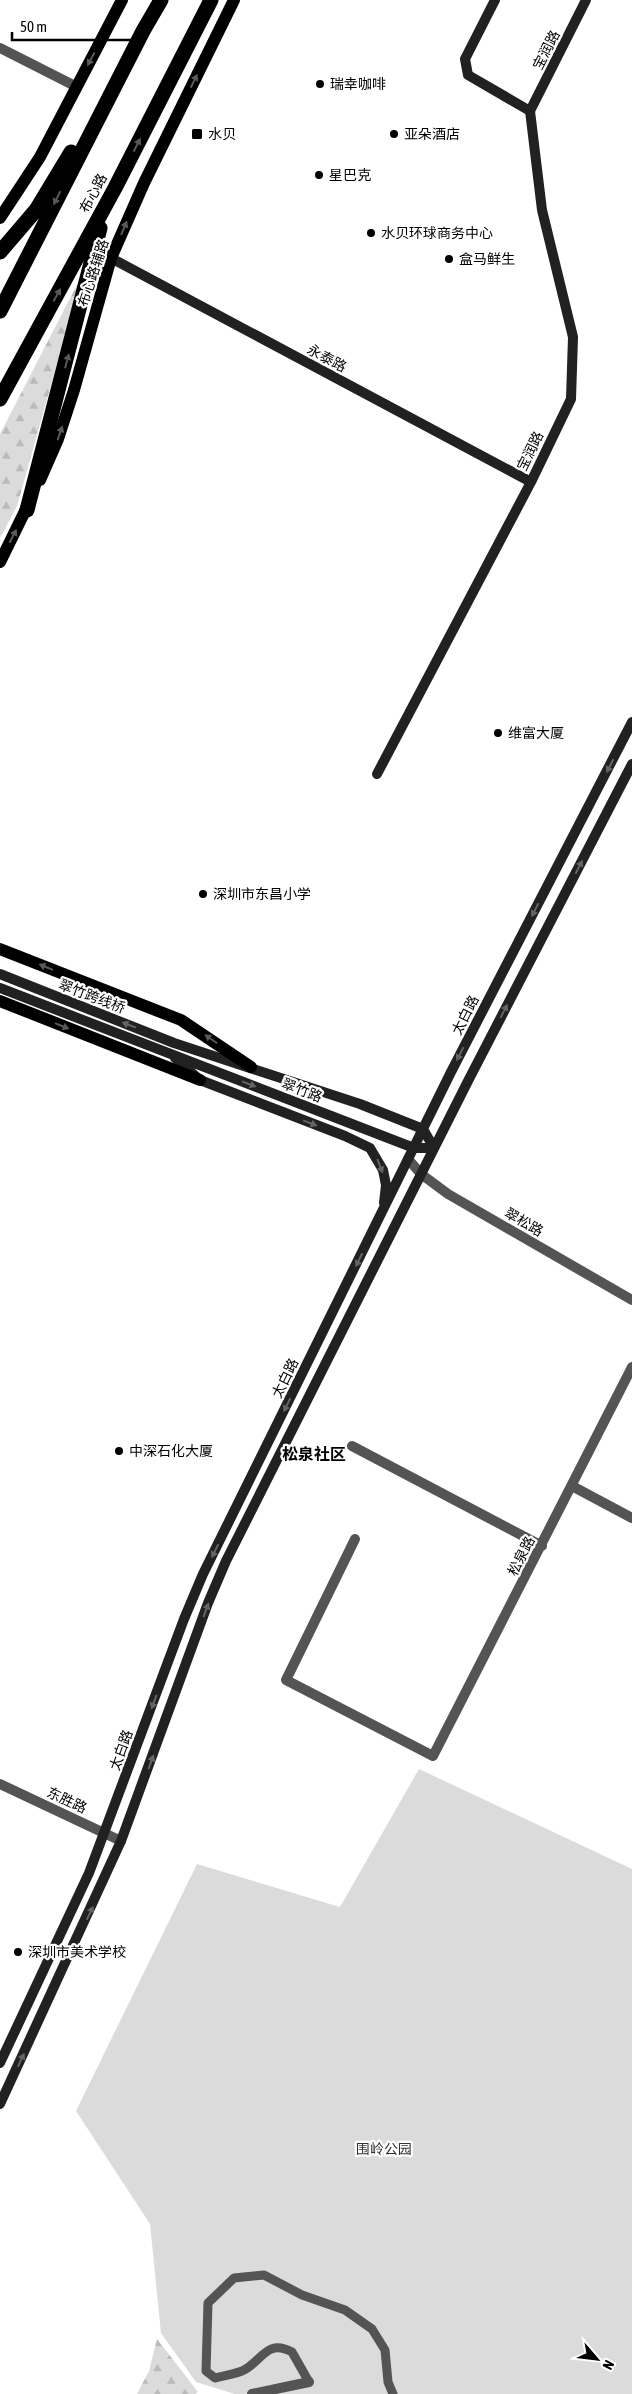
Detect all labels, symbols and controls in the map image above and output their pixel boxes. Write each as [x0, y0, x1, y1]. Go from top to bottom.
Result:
scale bar [12, 10, 139, 42]
text: 50 m [20, 18, 47, 35]
street label: 宝润路 [529, 28, 563, 72]
one-way arrow [87, 51, 95, 66]
one-way arrow [190, 74, 198, 88]
place label: 瑞幸咖啡 [330, 76, 386, 92]
marker: 瑞幸咖啡 [314, 78, 326, 90]
place label: 水贝 [208, 126, 236, 142]
place label: 亚朵酒店 [404, 126, 460, 142]
marker: 水贝 [190, 127, 204, 141]
marker: 亚朵酒店 [388, 128, 400, 140]
one-way arrow [133, 138, 141, 152]
place label: 星巴克 [329, 167, 371, 183]
marker: 星巴克 [313, 169, 325, 181]
street label: 布心路 [76, 171, 110, 215]
one-way arrow [53, 191, 61, 206]
one-way arrow [121, 221, 129, 235]
place label: 水贝环球商务中心 [381, 225, 493, 241]
marker: 水贝环球商务中心 [365, 227, 377, 239]
street label: 布心路辅路 [75, 237, 111, 309]
place label: 盒马鲜生 [459, 251, 515, 267]
marker: 盒马鲜生 [443, 253, 455, 265]
one-way arrow [53, 288, 61, 302]
street label: 永泰路 [305, 341, 349, 375]
one-way arrow [63, 354, 71, 369]
one-way arrow [56, 425, 64, 440]
street label: 宝润路 [514, 429, 546, 473]
one-way arrow [9, 529, 17, 543]
place label: 维富大厦 [508, 725, 564, 741]
marker: 维富大厦 [492, 727, 504, 739]
one-way arrow [606, 758, 614, 773]
one-way arrow [575, 859, 583, 874]
place label: 深圳市东昌小学 [213, 886, 311, 902]
marker: 深圳市东昌小学 [197, 888, 209, 900]
one-way arrow [531, 903, 539, 917]
one-way arrow [39, 963, 54, 971]
street label: 翠竹跨线桥 [56, 976, 128, 1016]
street label: 太白路 [448, 993, 482, 1037]
one-way arrow [500, 1004, 508, 1018]
one-way arrow [121, 1021, 136, 1029]
one-way arrow [54, 1022, 69, 1030]
one-way arrow [204, 1034, 218, 1044]
one-way arrow [456, 1047, 464, 1062]
street label: 翠竹路 [280, 1075, 324, 1105]
one-way arrow [241, 1081, 256, 1088]
one-way arrow [303, 1119, 318, 1127]
one-way arrow [376, 1159, 384, 1174]
street label: 翠松路 [502, 1205, 546, 1239]
one-way arrow [354, 1253, 362, 1267]
street label: 太白路 [269, 1356, 301, 1400]
one-way arrow [283, 1398, 291, 1413]
place label: 中深石化大厦 [129, 1443, 213, 1459]
marker: 中深石化大厦 [113, 1445, 125, 1457]
district label: 松泉社区 [282, 1445, 346, 1463]
street label: 松泉路 [504, 1534, 538, 1578]
one-way arrow [211, 1544, 219, 1558]
one-way arrow [203, 1602, 210, 1617]
one-way arrow [150, 1694, 157, 1709]
street label: 太白路 [106, 1728, 136, 1772]
one-way arrow [148, 1755, 155, 1770]
street label: 东胜路 [45, 1784, 89, 1816]
one-way arrow [86, 1906, 94, 1920]
place label: 深圳市美术学校 [28, 1944, 126, 1960]
marker: 深圳市美术学校 [12, 1946, 24, 1958]
one-way arrow [17, 2053, 25, 2067]
park label: 围岭公园 [356, 2141, 412, 2157]
north arrow [572, 2334, 622, 2384]
text: N [599, 2358, 617, 2373]

